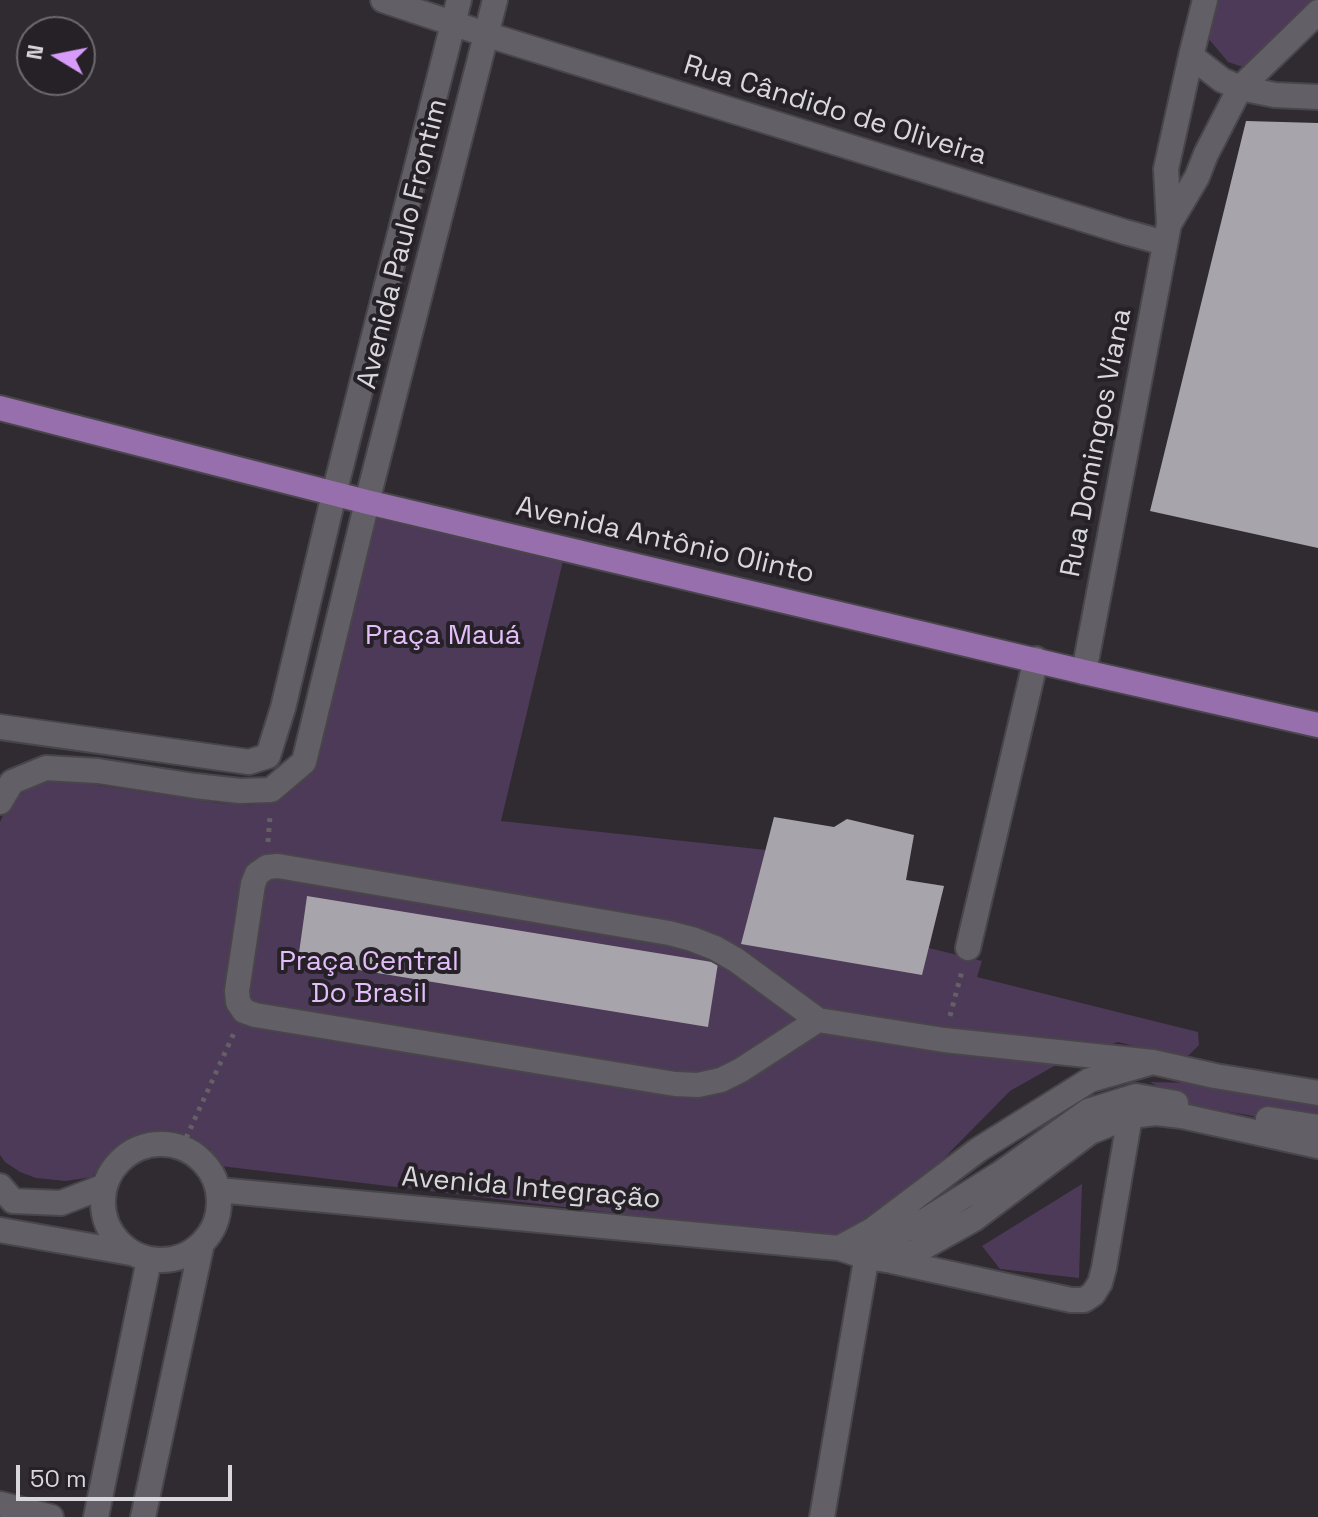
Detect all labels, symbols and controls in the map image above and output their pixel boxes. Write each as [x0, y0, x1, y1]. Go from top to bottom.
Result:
north arrow [16, 16, 96, 96]
text: N [19, 42, 49, 62]
street label: Rua Cândido de Oliveira [679, 49, 991, 173]
street label: Avenida Paulo Frontim [351, 96, 455, 392]
street label: Rua Domingos Viana [1054, 306, 1140, 580]
street label: Avenida Antônio Olinto [513, 490, 817, 592]
park label: Praça Mauá [365, 619, 521, 653]
park label: Praça Central Do Brasil [279, 945, 459, 1011]
street label: Avenida Integração [400, 1161, 662, 1217]
scale bar [20, 1449, 236, 1499]
text: 50 m [30, 1463, 87, 1494]

